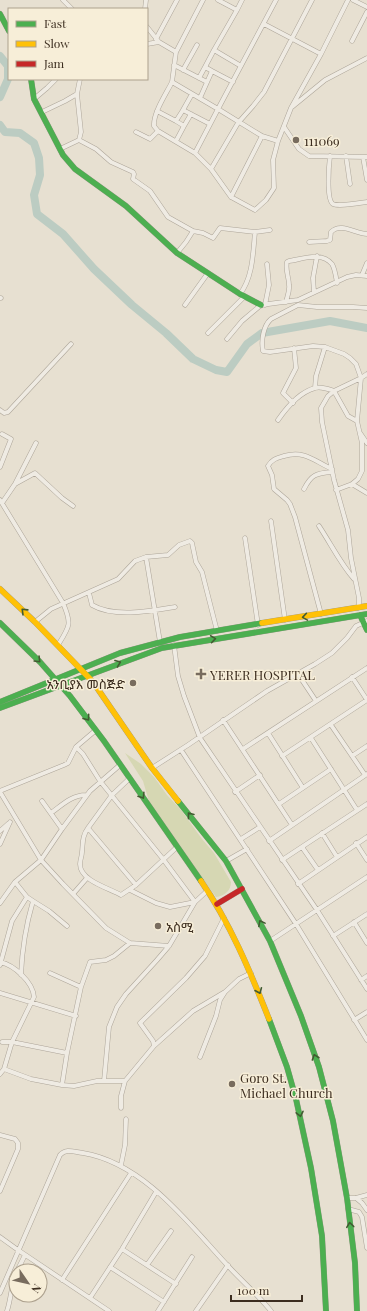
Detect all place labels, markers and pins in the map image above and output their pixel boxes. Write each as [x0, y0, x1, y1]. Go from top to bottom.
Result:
place label: 111069 [304, 132, 340, 149]
marker: 111069 [291, 135, 301, 145]
place label: YERER HOSPITAL [209, 666, 315, 683]
marker: YERER HOSPITAL [195, 668, 207, 680]
place label: አንቢያእ መስጅድ [47, 675, 126, 692]
marker: አንቢያእ መስጅድ [128, 678, 138, 688]
place label: አስሚ [166, 918, 194, 935]
marker: አስሚ [153, 921, 163, 931]
place label: Goro St. Michael Church [240, 1069, 333, 1101]
marker: Goro St. Michael Church [227, 1079, 237, 1089]

